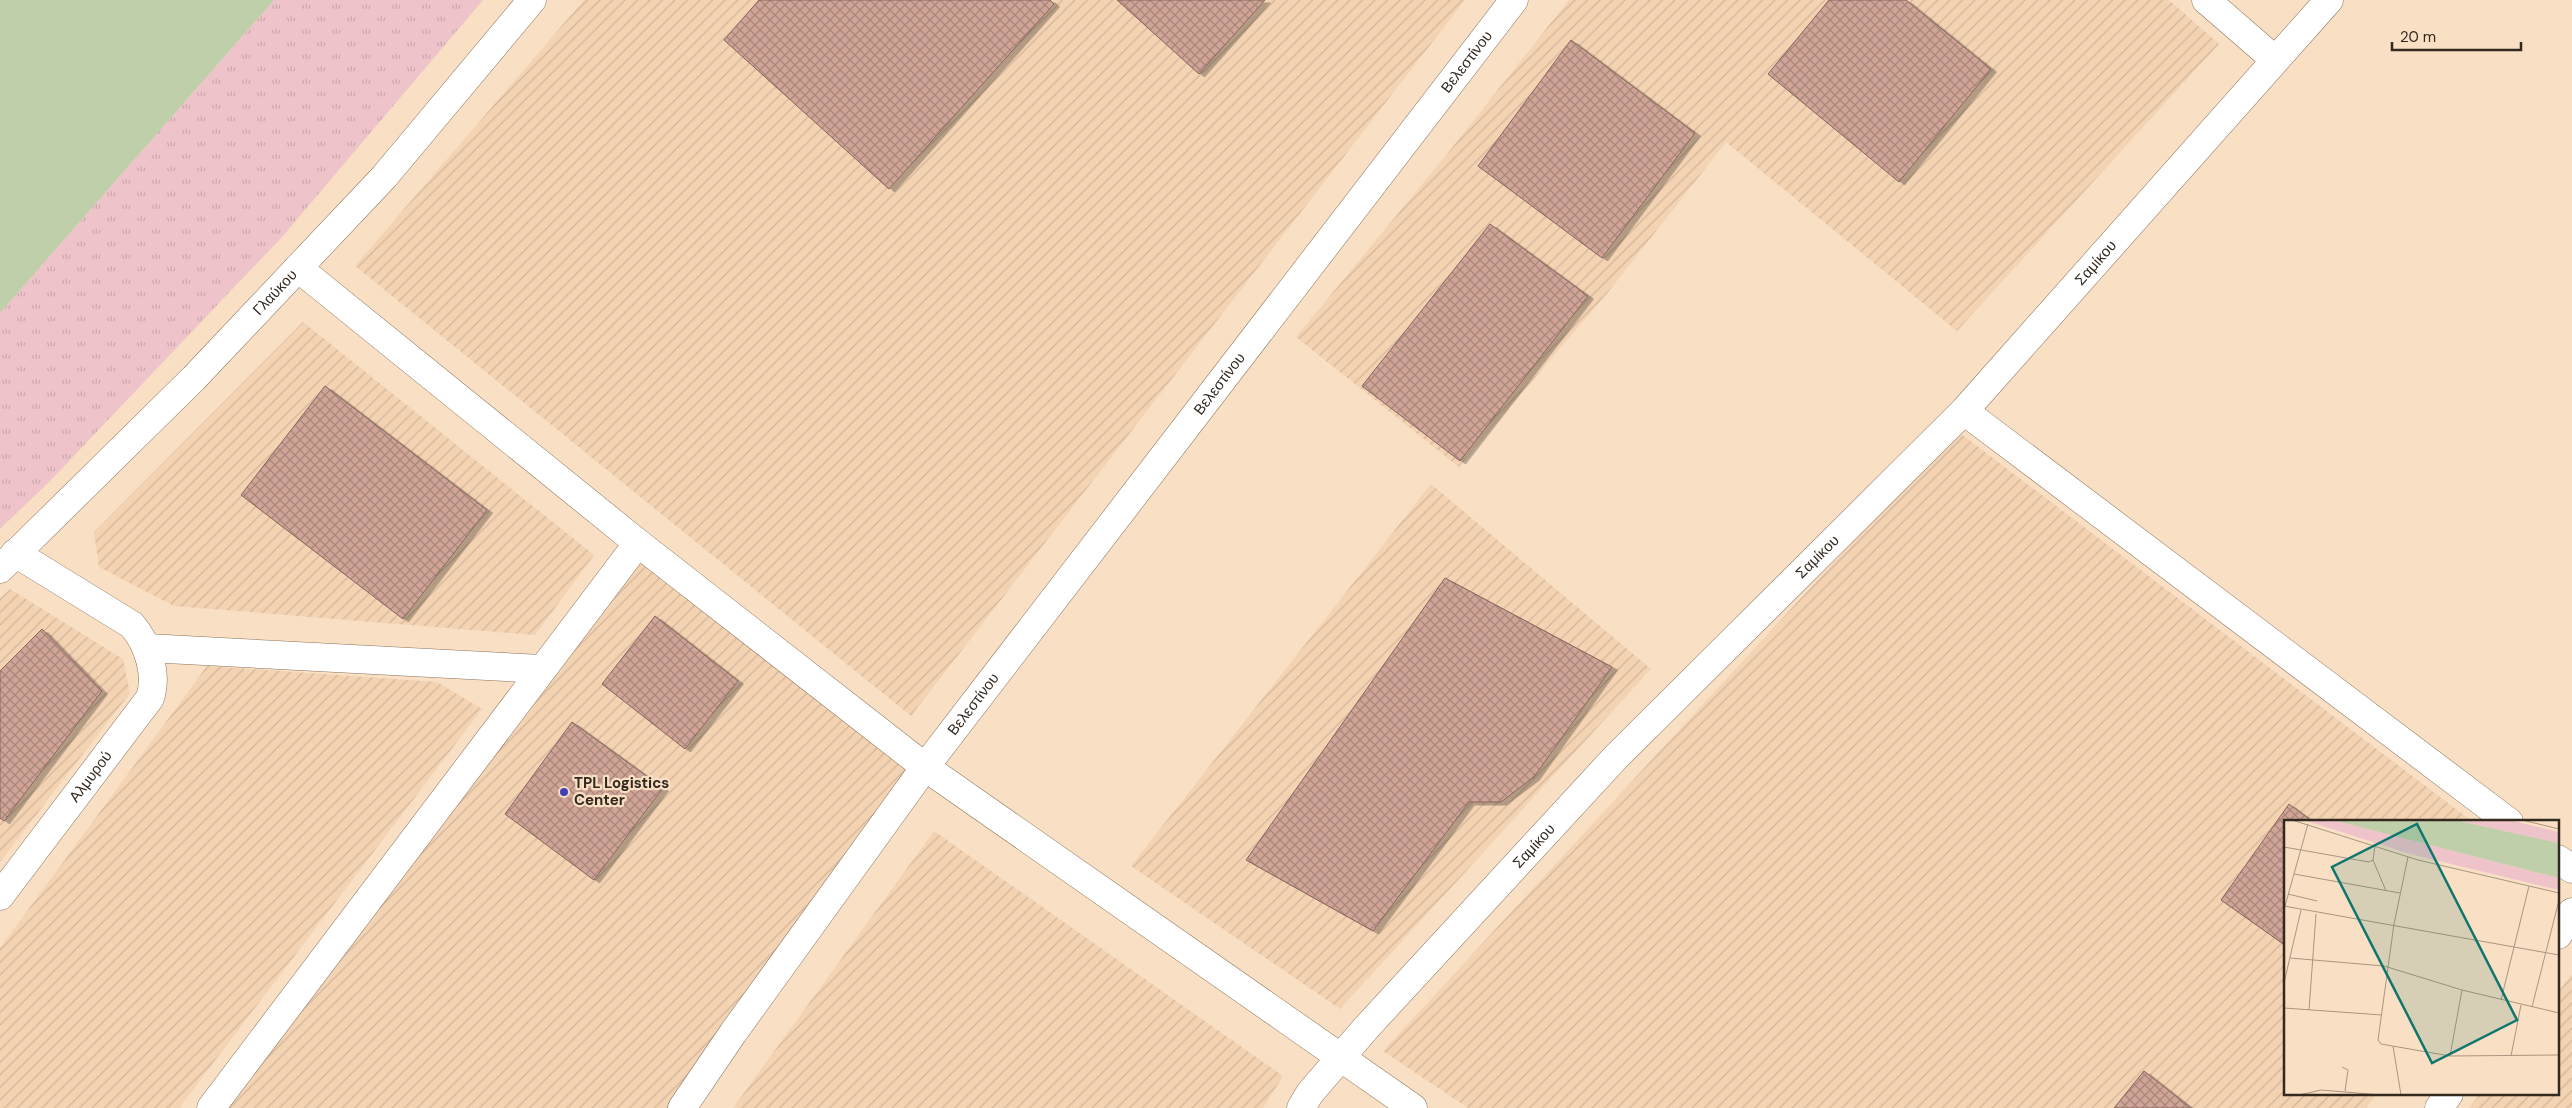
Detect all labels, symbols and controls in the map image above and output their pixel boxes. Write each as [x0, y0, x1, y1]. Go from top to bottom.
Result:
scale bar [2392, 20, 2521, 52]
street label: Βελεστίνου [1436, 26, 1497, 97]
text: 20 m [2400, 27, 2436, 47]
street label: Σαμίκου [2070, 236, 2121, 290]
street label: Γλαύκου [248, 265, 301, 320]
street label: Βελεστίνου [1189, 348, 1250, 419]
street label: Σαμίκου [1791, 531, 1844, 583]
street label: Βελεστίνου [943, 669, 1004, 739]
street label: Αλμυρού [65, 747, 117, 806]
place label: TPL Logistics Center [574, 773, 669, 810]
marker: TPL Logistics Center [558, 786, 570, 798]
street label: Σαμίκου [1508, 819, 1560, 872]
inset map [2284, 820, 2560, 1096]

